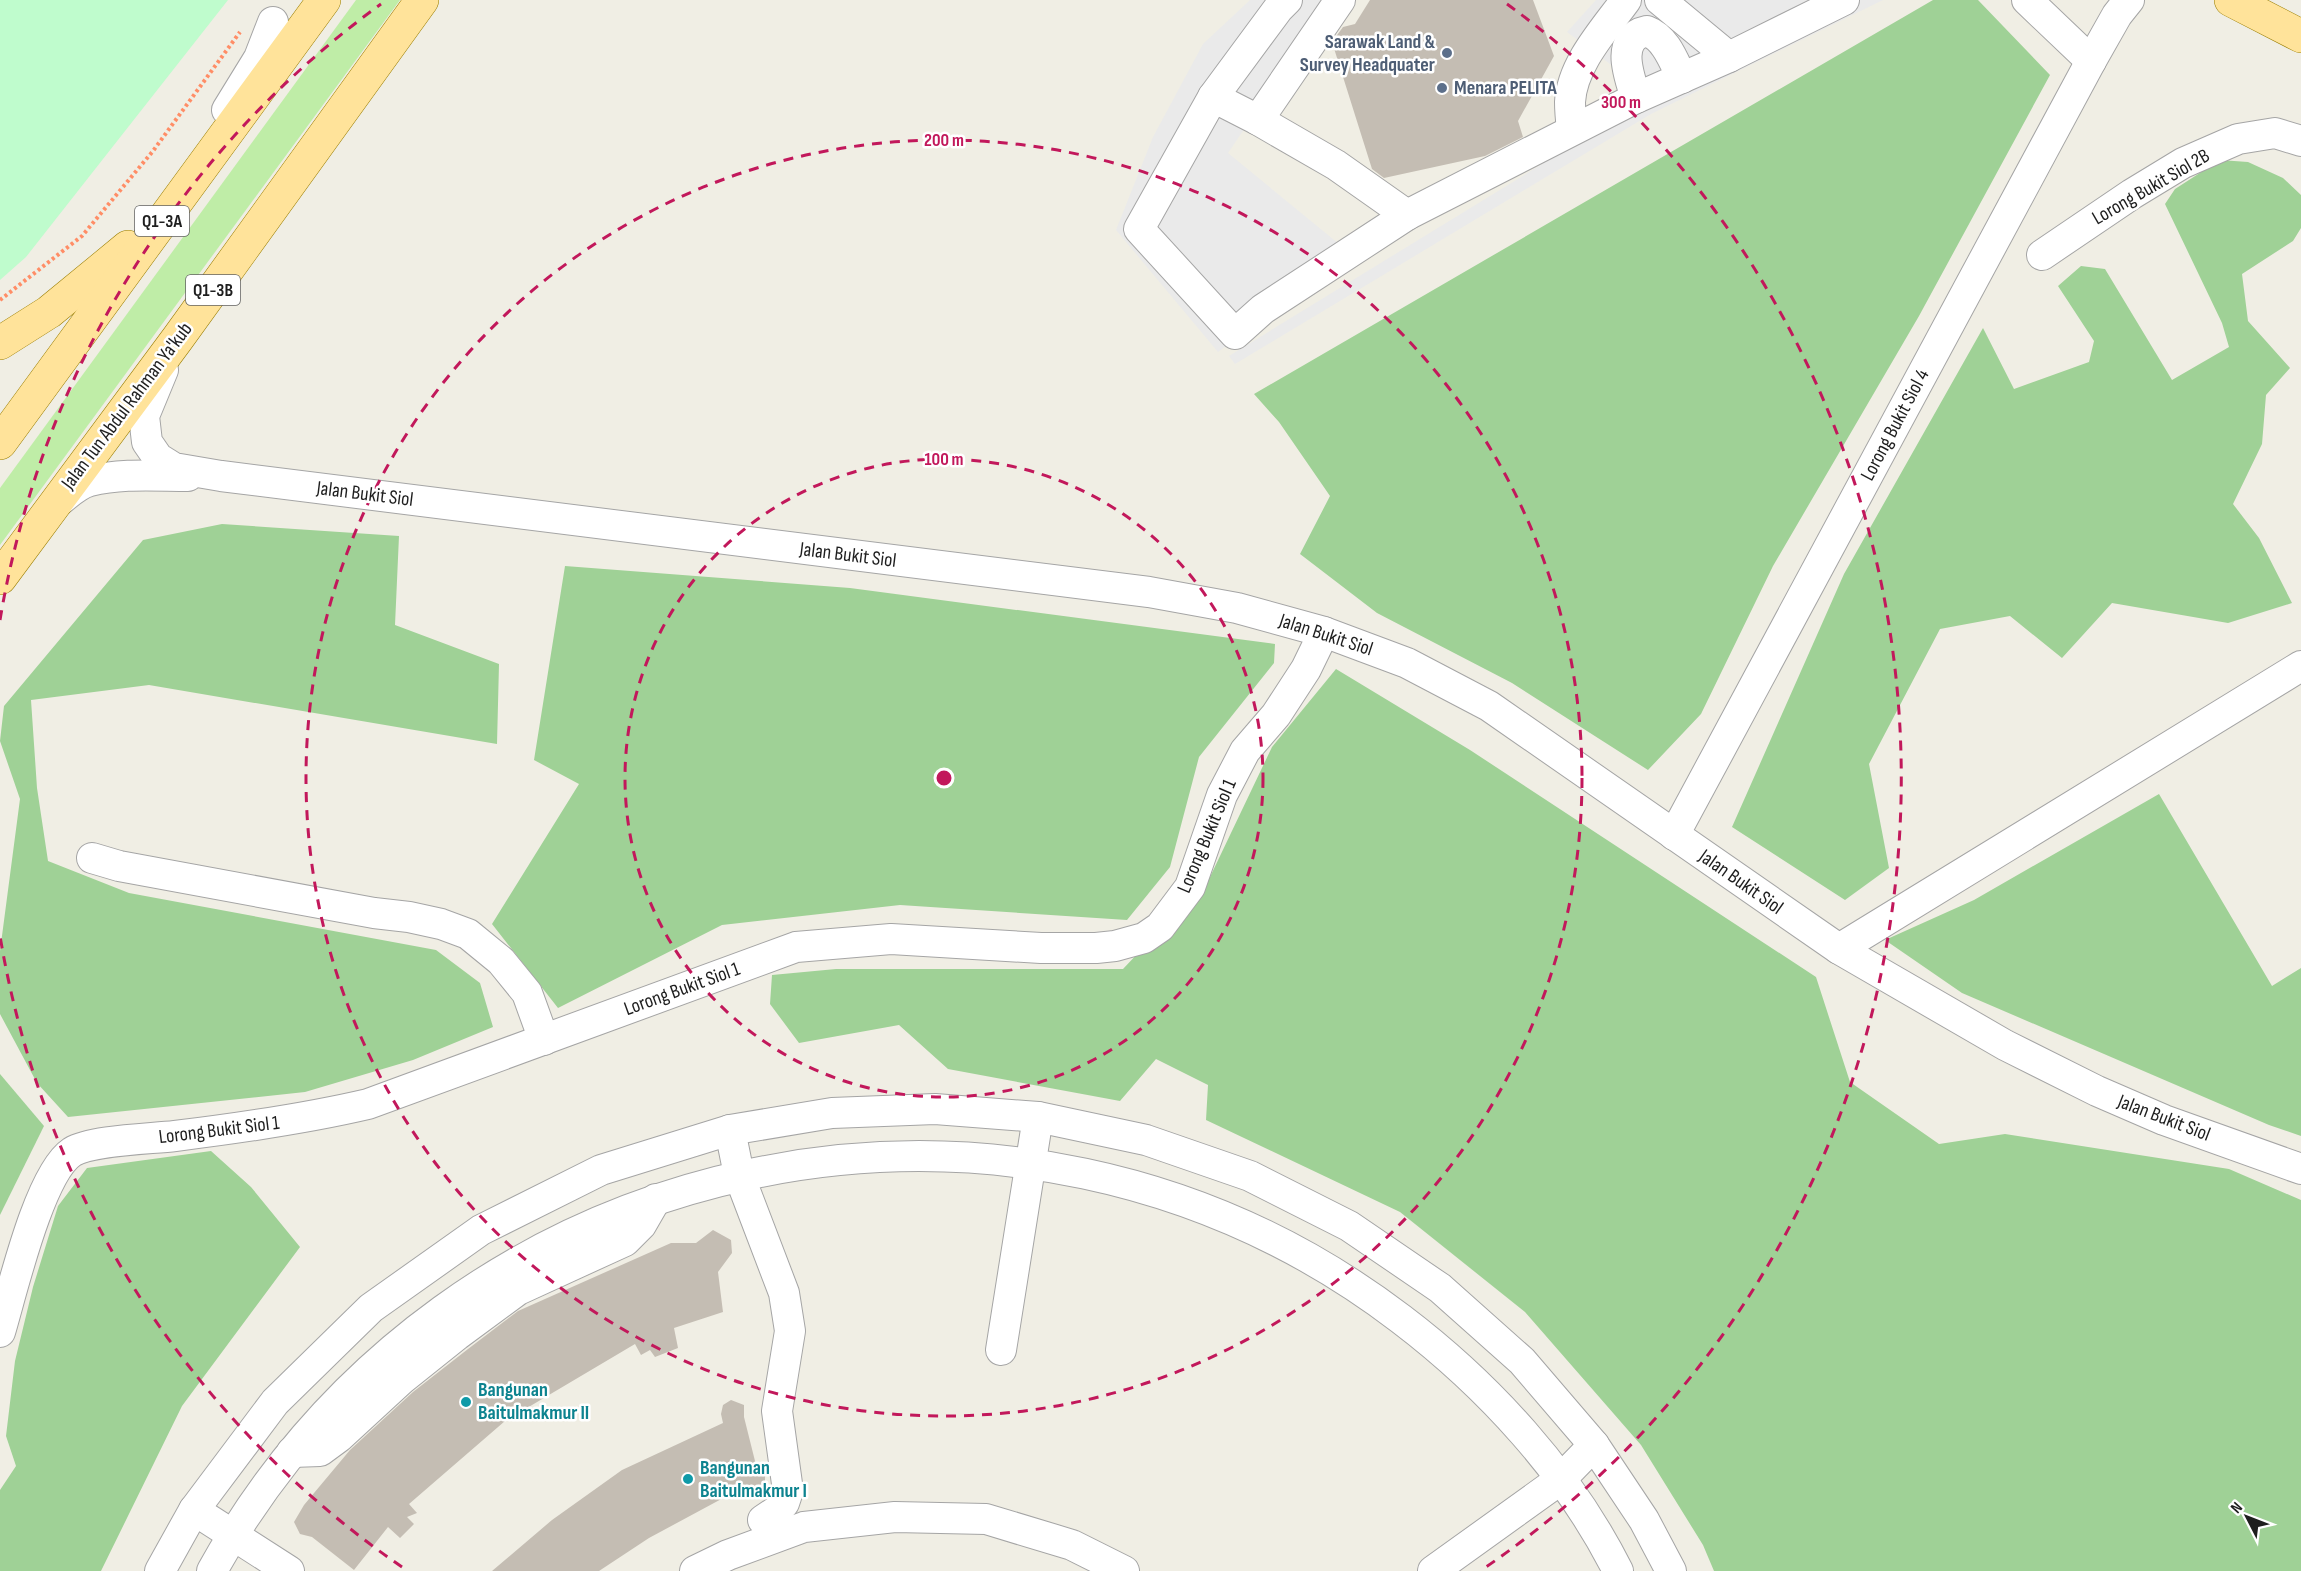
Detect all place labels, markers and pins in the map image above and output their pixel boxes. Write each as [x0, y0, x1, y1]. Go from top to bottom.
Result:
place label: Sarawak Land & Survey Headquater [1300, 30, 1435, 77]
marker: Sarawak Land & Survey Headquater [1440, 46, 1454, 60]
place label: Menara PELITA [1454, 76, 1557, 100]
marker: Menara PELITA [1435, 81, 1449, 95]
centre of rings [934, 768, 954, 788]
place label: Bangunan Baitulmakmur II [478, 1378, 589, 1425]
marker: Bangunan Baitulmakmur II [459, 1395, 473, 1409]
place label: Bangunan Baitulmakmur I [700, 1456, 807, 1503]
marker: Bangunan Baitulmakmur I [681, 1472, 695, 1486]

